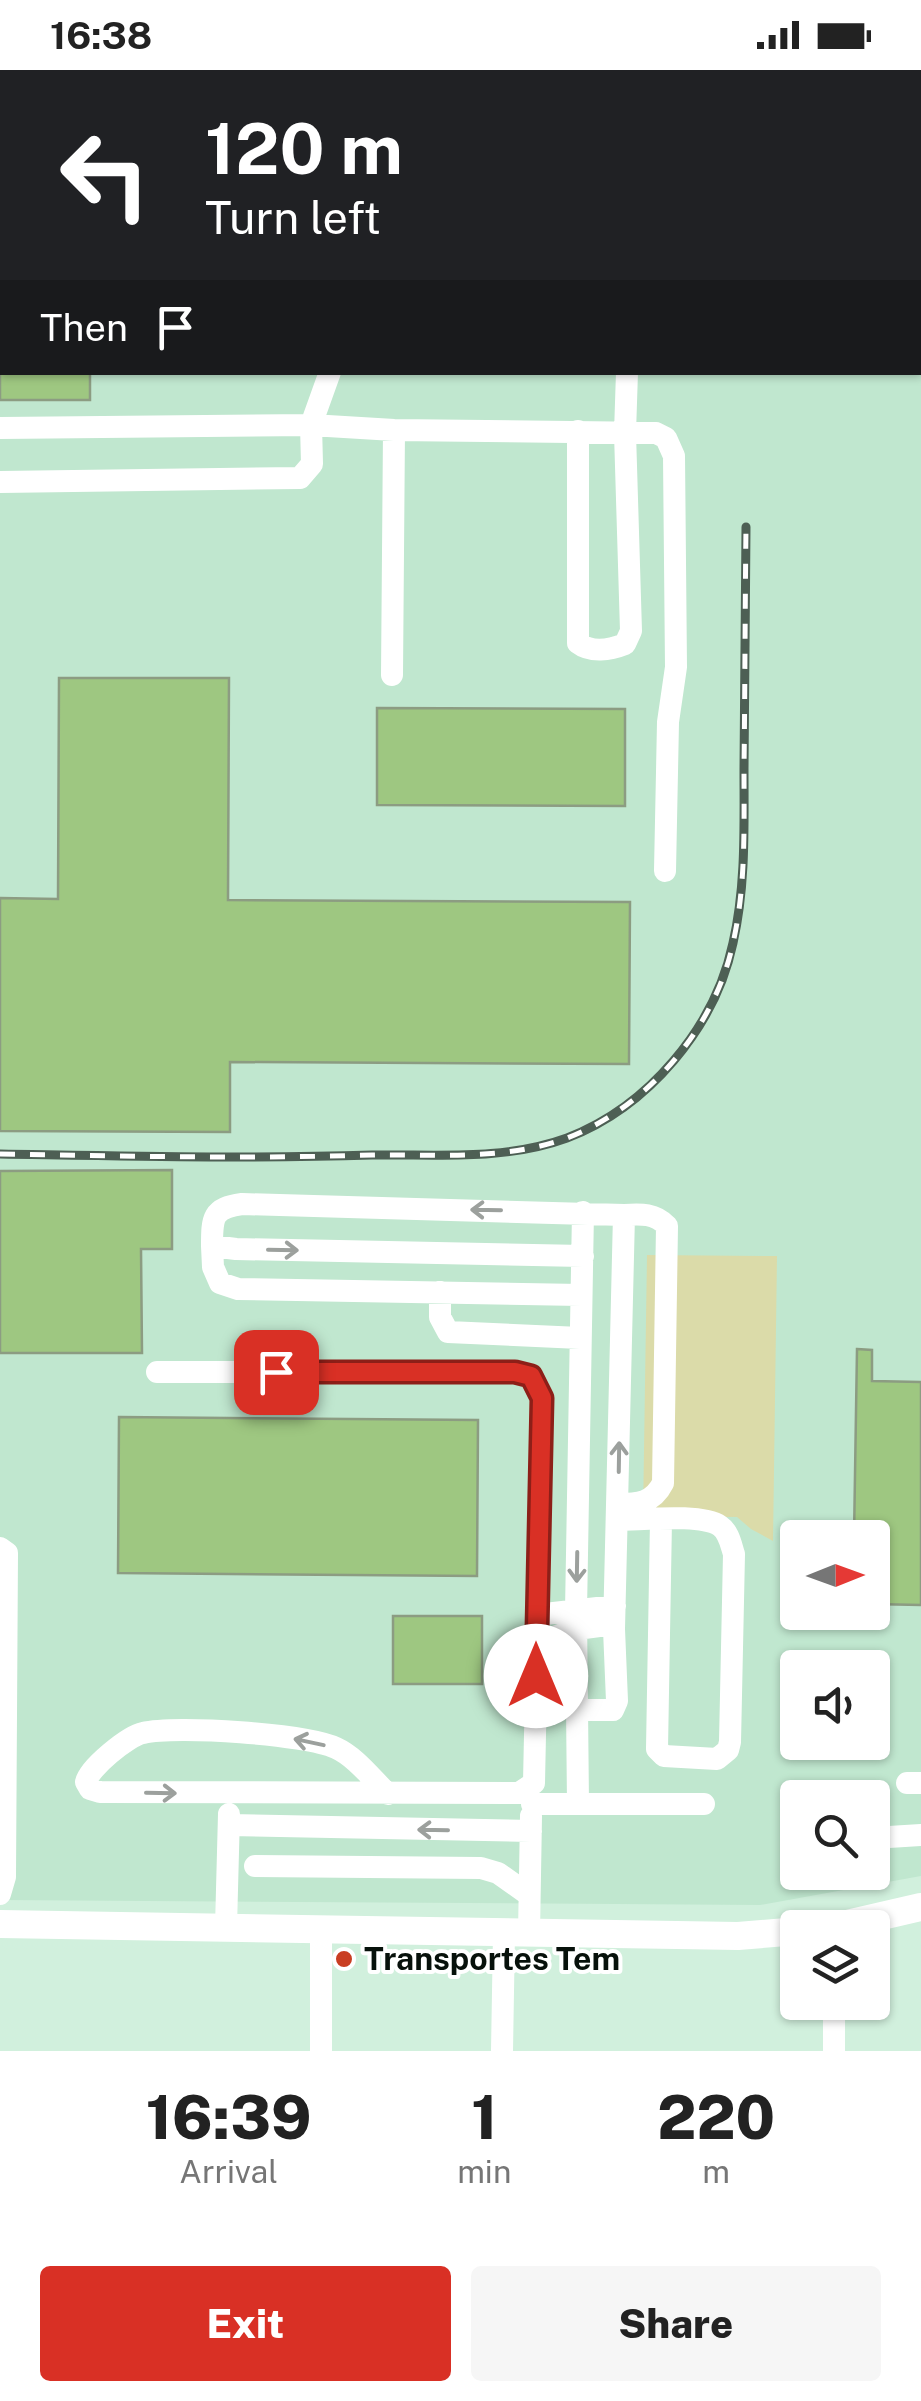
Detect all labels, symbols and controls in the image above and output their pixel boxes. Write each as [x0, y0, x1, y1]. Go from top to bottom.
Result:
text: 16:38 [50, 13, 152, 58]
text: 120 m [205, 107, 403, 190]
icon: left [40, 110, 170, 240]
text: Turn left [205, 191, 381, 244]
icon: arrive [148, 300, 203, 355]
text: Then [40, 305, 128, 350]
one-way arrow [470, 1200, 502, 1219]
one-way arrow [266, 1240, 298, 1259]
pin [234, 1330, 319, 1415]
icon: arrive [249, 1345, 304, 1400]
one-way arrow [609, 1442, 628, 1474]
north arrow [780, 1520, 890, 1630]
map controls [780, 1520, 890, 2020]
one-way arrow [568, 1550, 586, 1583]
position arrow [484, 1624, 588, 1728]
button: sound [780, 1650, 890, 1760]
one-way arrow [294, 1731, 326, 1750]
button: search [780, 1780, 890, 1890]
one-way arrow [145, 1783, 177, 1802]
one-way arrow [418, 1820, 450, 1839]
button: layers [780, 1910, 890, 2020]
place label: Transportes Tem [364, 1940, 620, 1977]
marker: Transportes Tem [333, 1948, 355, 1970]
text: 16:39 [146, 2082, 311, 2153]
text: 1 [471, 2082, 497, 2153]
text: 220 [657, 2082, 775, 2153]
text: Arrival [179, 2153, 278, 2190]
text: min [457, 2153, 511, 2190]
text: m [702, 2153, 730, 2190]
button: Exit [40, 2266, 451, 2381]
button: Share [471, 2266, 881, 2381]

